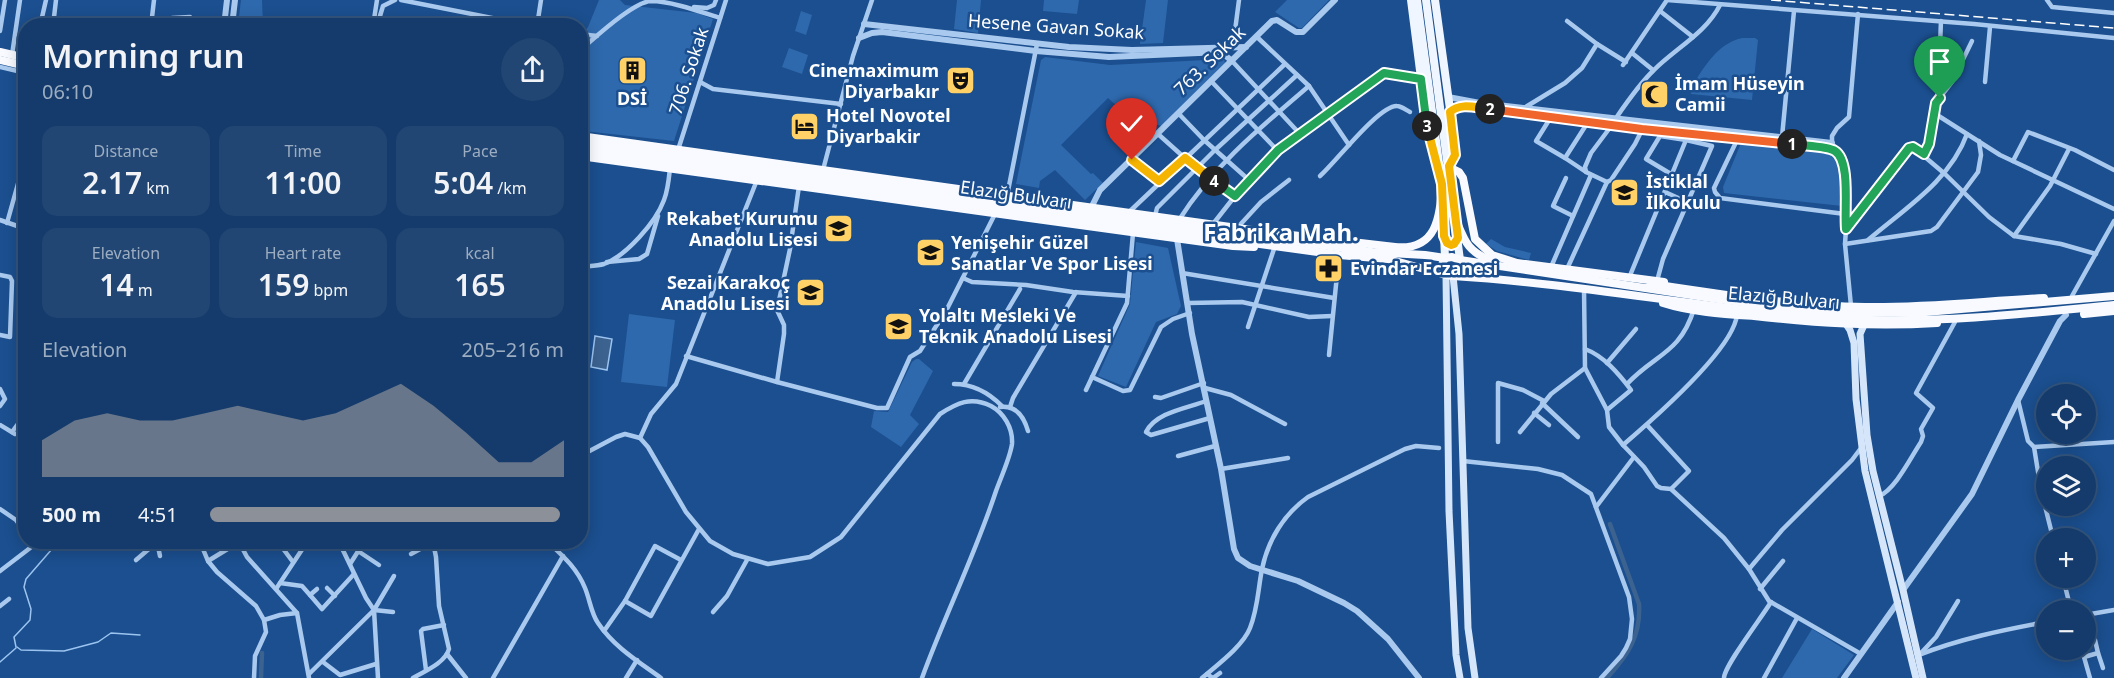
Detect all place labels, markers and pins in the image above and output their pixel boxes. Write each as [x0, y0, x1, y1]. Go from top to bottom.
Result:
pin [1914, 36, 1965, 98]
building icon: DSİ [616, 54, 648, 86]
place label: Cinemaximum Diyarbakır [809, 58, 939, 103]
theatre icon: Cinemaximum Diyarbakır [944, 65, 976, 97]
place label: İmam Hüseyin Camii [1675, 71, 1805, 116]
mosque icon: İmam Hüseyin Camii [1638, 78, 1670, 110]
place label: DSİ [617, 86, 647, 110]
pin: 2 [1475, 94, 1505, 124]
pin [1106, 98, 1157, 160]
place label: Hotel Novotel Diyarbakir [826, 103, 951, 148]
hotel icon: Hotel Novotel Diyarbakir [789, 110, 821, 142]
pin: 3 [1412, 111, 1442, 141]
pin: 1 [1777, 129, 1807, 159]
pin: 4 [1199, 166, 1229, 196]
place label: İstiklal İlkokulu [1646, 169, 1721, 214]
school or university icon: İstiklal İlkokulu [1609, 176, 1641, 208]
place label: Rekabet Kurumu Anadolu Lisesi [666, 206, 818, 251]
school or university icon: Rekabet Kurumu Anadolu Lisesi [823, 213, 855, 245]
place label: Yenişehir Güzel Sanatlar Ve Spor Lisesi [951, 230, 1153, 275]
school or university icon: Yenişehir Güzel Sanatlar Ve Spor Lisesi [914, 237, 946, 269]
pharmacy icon: Evindar Eczanesi [1313, 253, 1345, 285]
place label: Evindar Eczanesi [1350, 256, 1498, 280]
place label: Sezai Karakoç Anadolu Lisesi [661, 270, 790, 315]
school or university icon: Sezai Karakoç Anadolu Lisesi [795, 277, 827, 309]
place label: Yolaltı Mesleki Ve Teknik Anadolu Lisesi [919, 303, 1112, 348]
school or university icon: Yolaltı Mesleki Ve Teknik Anadolu Lisesi [882, 310, 914, 342]

